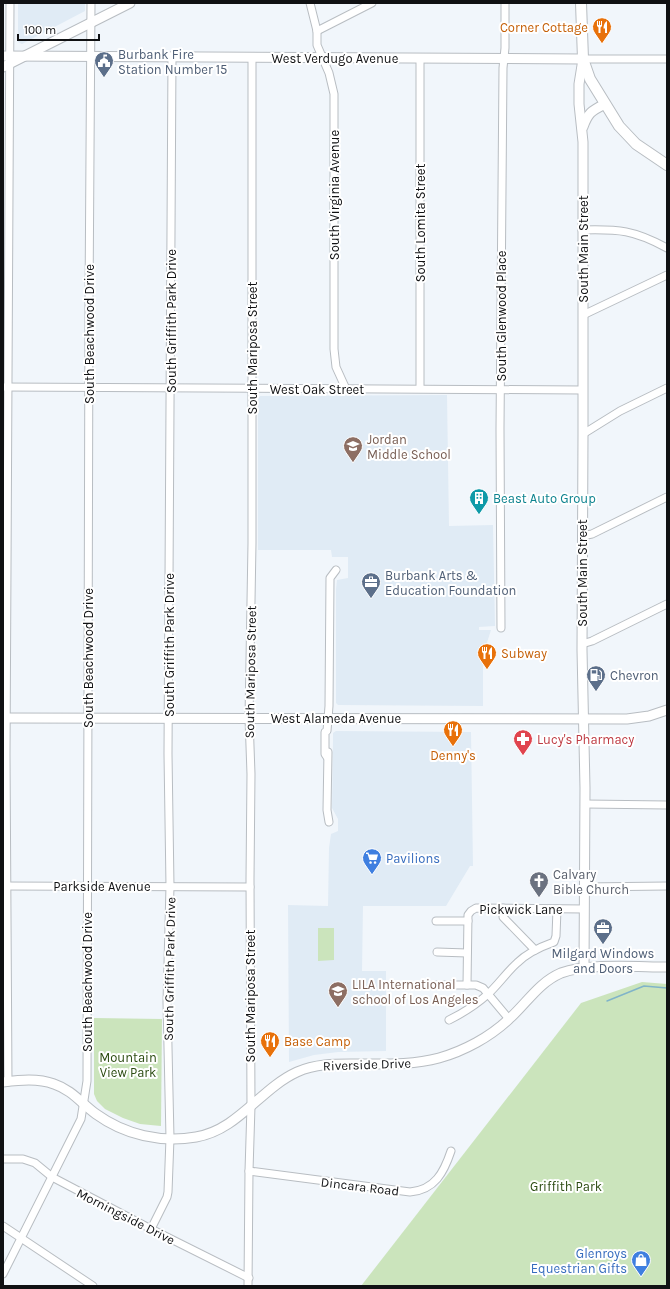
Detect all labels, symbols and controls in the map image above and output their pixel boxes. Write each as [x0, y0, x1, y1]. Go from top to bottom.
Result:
scale bar [18, 16, 99, 42]
restaurant icon: Corner Cottage [591, 16, 613, 44]
place label: Corner Cottage [500, 20, 588, 35]
text: 100 m [24, 23, 56, 37]
place label: Burbank Fire Station Number 15 [118, 47, 227, 77]
public building icon: Burbank Fire Station Number 15 [93, 50, 115, 78]
street label: West Verdugo Avenue [272, 51, 399, 66]
street label: South Virginia Avenue [327, 130, 342, 260]
street label: South Lomita Street [413, 164, 428, 282]
street label: South Main Street [576, 195, 591, 303]
street label: South Griffith Park Drive [164, 249, 179, 393]
street label: South Glenwood Place [494, 250, 509, 381]
street label: South Beachwood Drive [82, 264, 97, 404]
street label: South Mariposa Street [245, 281, 260, 414]
street label: West Oak Street [270, 382, 364, 397]
place label: Jordan Middle School [367, 432, 451, 462]
school or university icon: Jordan Middle School [342, 435, 364, 463]
building icon: Beast Auto Group [468, 487, 490, 515]
place label: Beast Auto Group [493, 491, 596, 506]
street label: South Main Street [575, 519, 590, 627]
place label: Burbank Arts & Education Foundation [385, 568, 516, 598]
office icon: Burbank Arts & Education Foundation [360, 571, 382, 599]
street label: South Griffith Park Drive [162, 573, 177, 717]
street label: South Beachwood Drive [81, 588, 96, 728]
street label: South Mariposa Street [242, 605, 259, 739]
restaurant icon: Subway [476, 642, 498, 670]
place label: Subway [501, 646, 547, 661]
fuel station icon: Chevron [585, 664, 607, 692]
place label: Chevron [610, 668, 659, 683]
street label: West Alameda Avenue [271, 711, 402, 726]
restaurant icon: Denny's [442, 719, 464, 747]
pharmacy icon: Lucy's Pharmacy [512, 728, 534, 756]
place label: Lucy's Pharmacy [537, 732, 634, 747]
place label: Denny's [430, 748, 476, 763]
supermarket icon: Pavilions [361, 847, 383, 875]
place label: Pavilions [386, 851, 440, 866]
place label: Calvary Bible Church [553, 867, 629, 897]
church icon: Calvary Bible Church [528, 870, 550, 898]
street label: Parkside Avenue [53, 879, 151, 894]
street label: South Griffith Park Drive [161, 897, 178, 1041]
street label: Pickwick Lane [479, 902, 563, 917]
street label: South Beachwood Drive [80, 912, 95, 1052]
office icon: Milgard Windows and Doors [592, 917, 614, 945]
street label: South Mariposa Street [243, 929, 258, 1062]
place label: Milgard Windows and Doors [552, 946, 655, 976]
place label: LILA International school of Los Angeles [352, 977, 479, 1007]
school or university icon: LILA International school of Los Angeles [327, 980, 349, 1008]
restaurant icon: Base Camp [259, 1030, 281, 1058]
place label: Base Camp [284, 1034, 351, 1049]
park label: Mountain View Park [99, 1050, 157, 1080]
street label: Riverside Drive [323, 1055, 412, 1074]
street label: Dincara Road [320, 1174, 400, 1199]
park label: Griffith Park [530, 1179, 602, 1194]
street label: Morningside Drive [74, 1185, 178, 1248]
place label: Glenroys Equestrian Gifts [531, 1246, 627, 1277]
shop icon: Glenroys Equestrian Gifts [630, 1249, 652, 1277]

